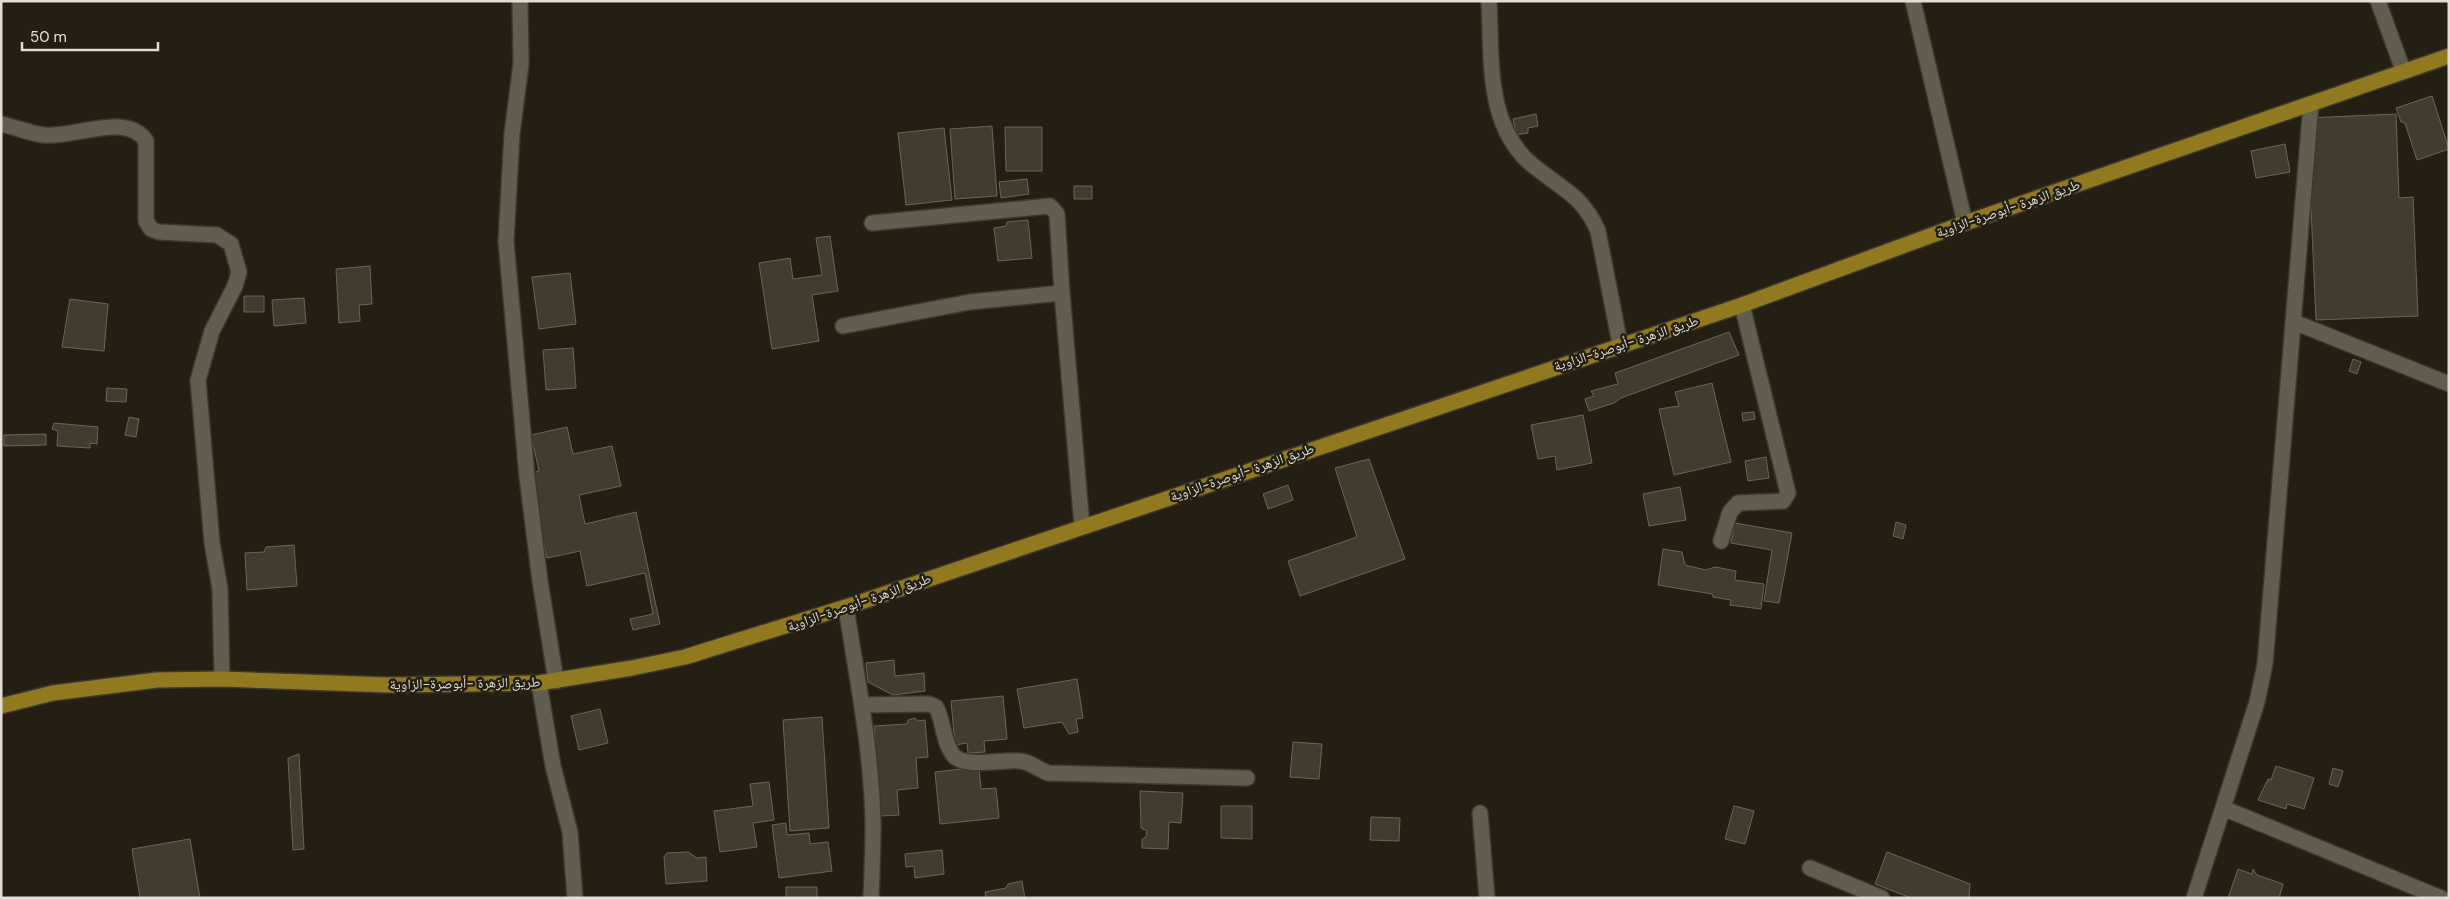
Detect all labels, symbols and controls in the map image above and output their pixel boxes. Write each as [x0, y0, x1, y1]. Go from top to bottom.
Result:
scale bar [22, 20, 159, 52]
text: 50 m [30, 27, 67, 47]
street label: طريق الزهرة -أبوصرة-الزاوية [1934, 175, 2083, 242]
street label: طريق الزهرة -أبوصرة-الزاوية [1552, 311, 1701, 376]
street label: طريق الزهرة -أبوصرة-الزاوية [1168, 439, 1317, 506]
street label: طريق الزهرة -أبوصرة-الزاوية [785, 569, 934, 636]
street label: طريق الزهرة -أبوصرة-الزاوية [389, 673, 541, 694]

